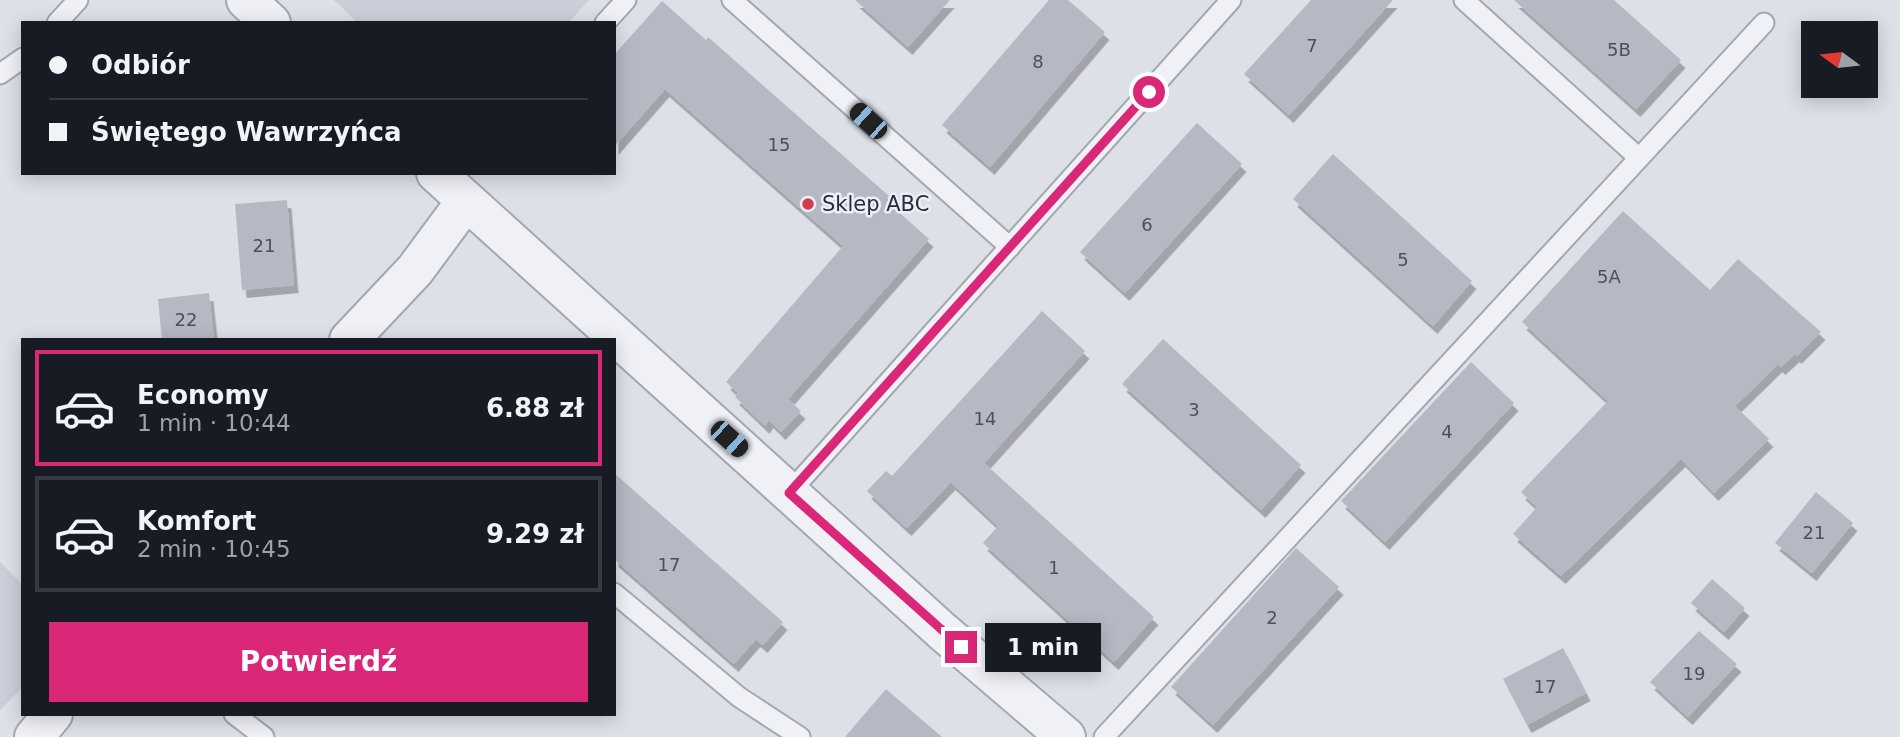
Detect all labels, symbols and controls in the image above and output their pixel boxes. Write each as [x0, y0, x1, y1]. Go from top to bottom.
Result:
north arrow [1801, 21, 1878, 98]
map controls [1801, 21, 1878, 98]
house number: 7 [1306, 35, 1318, 56]
house number: 5B [1607, 39, 1631, 60]
text: Odbiór [91, 50, 190, 80]
house number: 8 [1032, 51, 1044, 72]
route start [1133, 76, 1165, 108]
car [846, 99, 891, 143]
text: Świętego Wawrzyńca [91, 117, 402, 147]
house number: 15 [768, 134, 790, 155]
place label: Sklep ABC [822, 192, 929, 216]
marker: Sklep ABC [800, 196, 816, 212]
house number: 6 [1141, 214, 1153, 235]
house number: 21 [253, 235, 275, 256]
house number: 5 [1397, 249, 1409, 270]
house number: 5A [1597, 266, 1622, 287]
house number: 22 [175, 309, 197, 330]
icon: car [53, 377, 116, 440]
text: Economy [137, 380, 268, 410]
text: 6.88 zł [486, 393, 584, 423]
house number: 3 [1188, 399, 1200, 420]
house number: 14 [974, 408, 996, 429]
text: 1 min · 10:44 [137, 410, 291, 436]
car [707, 417, 752, 461]
house number: 4 [1441, 421, 1453, 442]
icon: car [53, 503, 116, 566]
text: Komfort [137, 506, 256, 536]
text: 9.29 zł [486, 519, 584, 549]
house number: 21 [1803, 522, 1825, 543]
text: 2 min · 10:45 [137, 536, 291, 562]
house number: 17 [658, 554, 680, 575]
house number: 1 [1048, 557, 1060, 578]
house number: 2 [1266, 607, 1278, 628]
button: Potwierdź [49, 622, 588, 702]
callout: 1 min [986, 622, 1101, 672]
route end [945, 631, 977, 663]
text: 1 min [1007, 634, 1079, 660]
house number: 19 [1683, 663, 1705, 684]
house number: 17 [1534, 676, 1556, 697]

